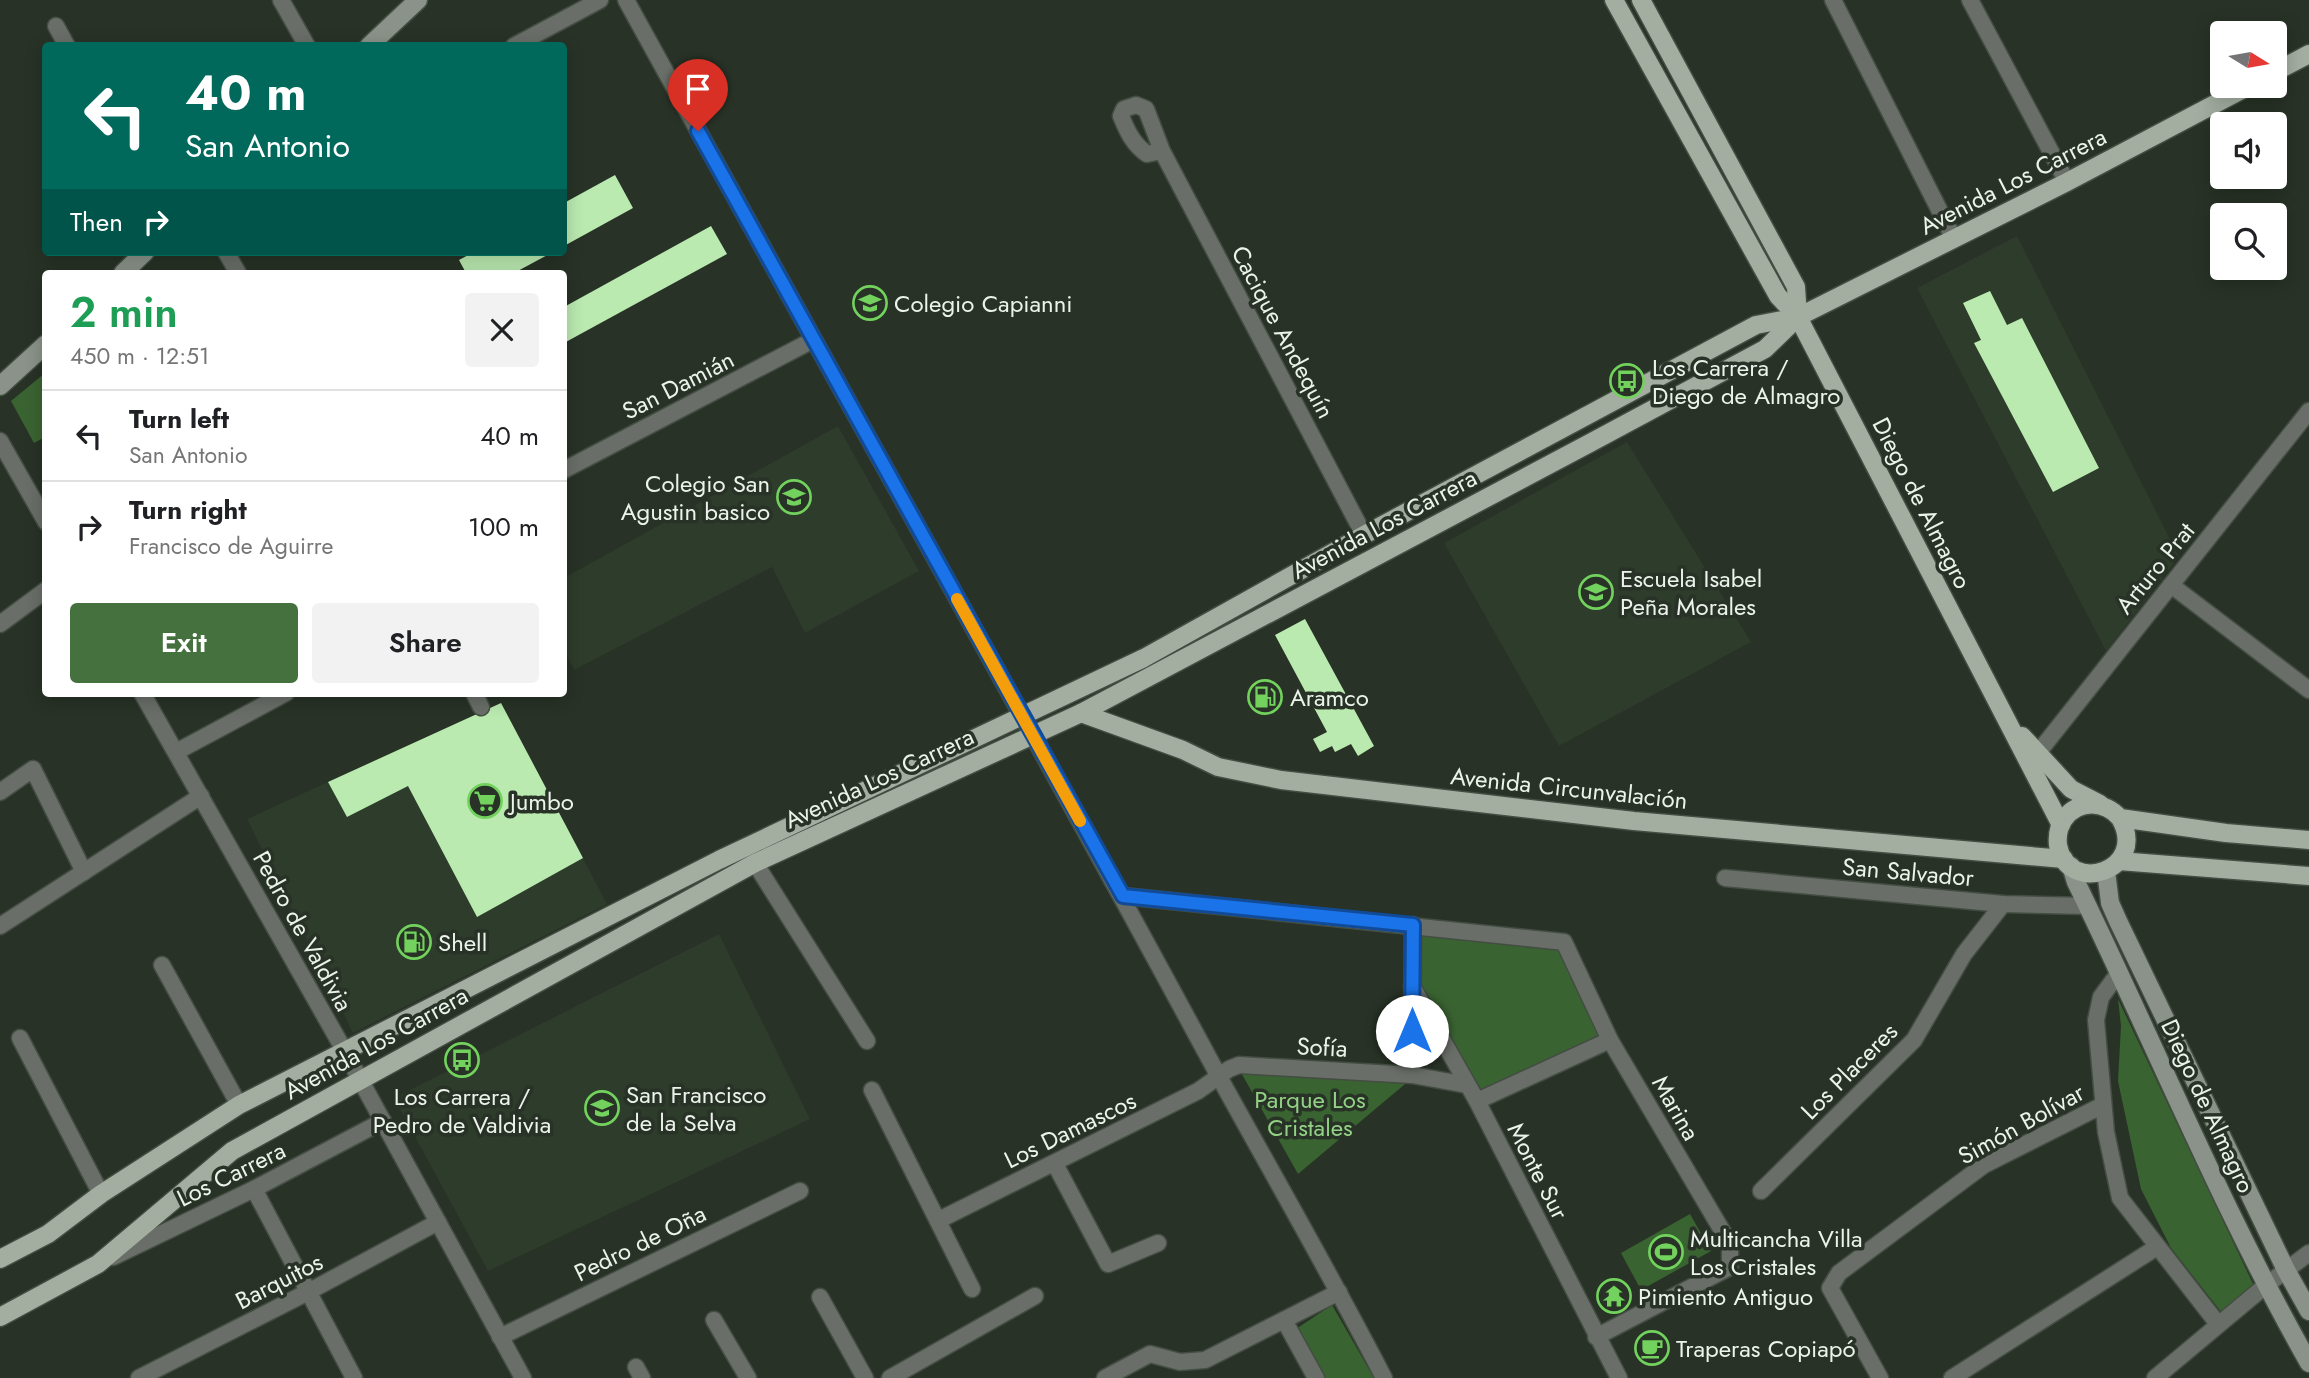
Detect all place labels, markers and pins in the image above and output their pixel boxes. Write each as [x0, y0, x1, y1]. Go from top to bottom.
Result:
pin [668, 59, 728, 131]
school or university icon: Colegio Capianni [851, 284, 889, 322]
place label: Colegio Capianni [894, 286, 1073, 321]
place label: Los Carrera / Diego de Almagro [1652, 350, 1840, 413]
bus stop icon: Los Carrera / Diego de Almagro [1608, 362, 1646, 400]
place label: Colegio San Agustin basico [621, 466, 770, 529]
school or university icon: Colegio San Agustin basico [775, 478, 813, 516]
place label: Escuela Isabel Peña Morales [1620, 561, 1762, 624]
school or university icon: Escuela Isabel Peña Morales [1577, 573, 1615, 611]
fuel station icon: Aramco [1246, 678, 1284, 716]
place label: Aramco [1290, 680, 1369, 715]
supermarket icon: Jumbo [466, 782, 504, 820]
place label: Jumbo [507, 784, 574, 819]
fuel station icon: Shell [395, 923, 433, 961]
place label: Shell [438, 925, 487, 960]
bus stop icon: Los Carrera / Pedro de Valdivia [443, 1041, 481, 1079]
place label: San Francisco de la Selva [626, 1077, 766, 1140]
place label: Los Carrera / Pedro de Valdivia [373, 1079, 551, 1142]
school or university icon: San Francisco de la Selva [583, 1089, 621, 1127]
place label: Multicancha Villa Los Cristales [1690, 1221, 1863, 1284]
sports icon: Multicancha Villa Los Cristales [1647, 1233, 1685, 1271]
temple icon: Pimiento Antiguo [1595, 1277, 1633, 1315]
place label: Pimiento Antiguo [1638, 1279, 1813, 1314]
cafe icon: Traperas Copiapó [1633, 1329, 1671, 1367]
place label: Traperas Copiapó [1676, 1331, 1856, 1366]

